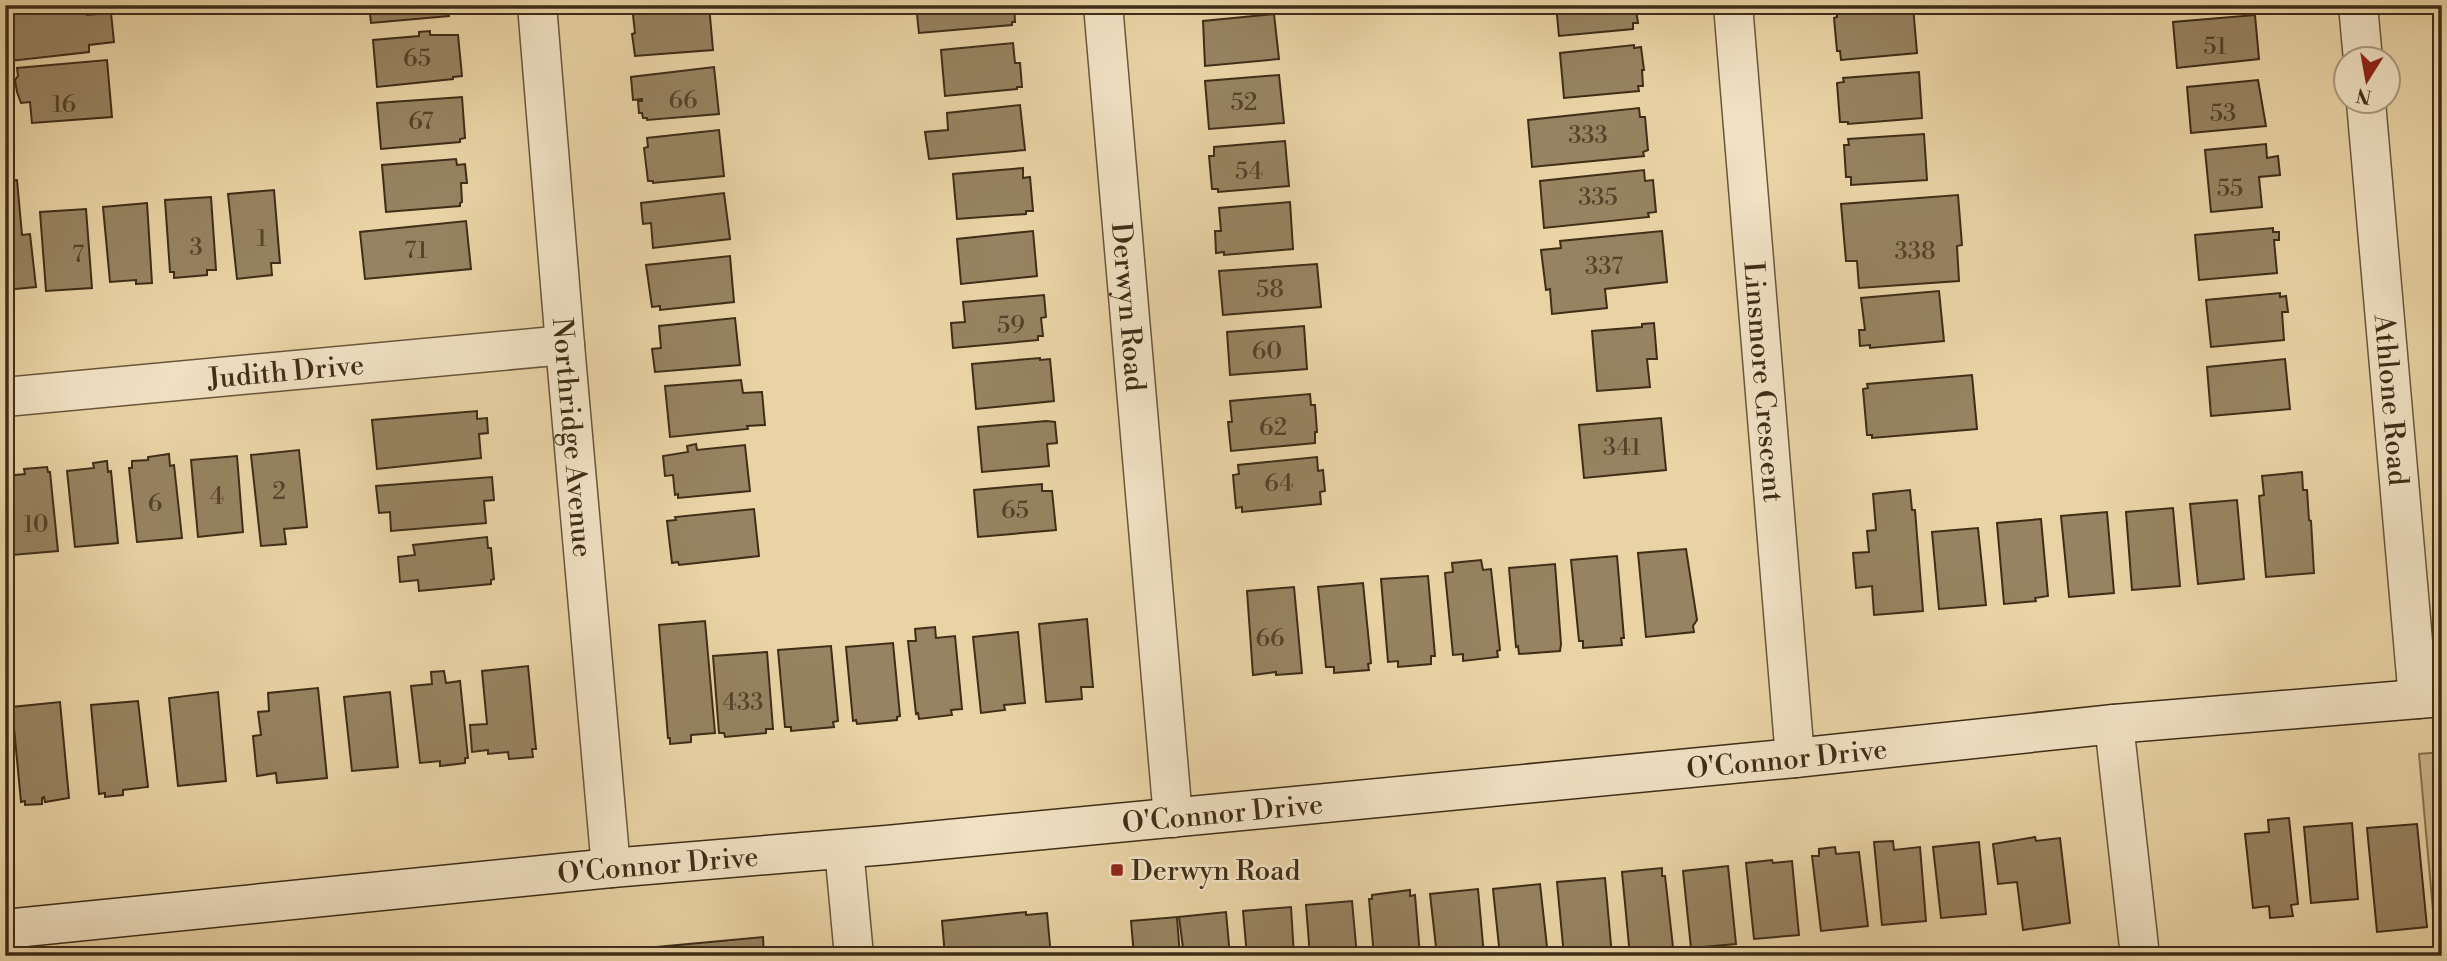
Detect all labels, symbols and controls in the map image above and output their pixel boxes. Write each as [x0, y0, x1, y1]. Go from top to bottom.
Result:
house number: 51 [2203, 32, 2227, 62]
house number: 65 [403, 44, 431, 74]
north arrow [2332, 46, 2402, 116]
text: N [2354, 82, 2374, 109]
house number: 66 [668, 86, 698, 116]
house number: 52 [1231, 88, 1257, 118]
house number: 16 [52, 90, 76, 120]
house number: 53 [2210, 99, 2236, 129]
house number: 67 [408, 107, 434, 137]
house number: 333 [1568, 121, 1608, 151]
house number: 54 [1235, 157, 1263, 187]
house number: 55 [2217, 174, 2243, 204]
house number: 335 [1578, 183, 1618, 213]
street label: Derwyn Road [1103, 221, 1152, 393]
house number: 1 [257, 224, 268, 254]
house number: 3 [189, 233, 203, 263]
house number: 71 [404, 236, 428, 266]
house number: 338 [1894, 237, 1936, 267]
house number: 7 [72, 240, 84, 270]
house number: 337 [1585, 252, 1623, 282]
street label: Linsmore Crescent [1735, 260, 1790, 504]
house number: 58 [1256, 275, 1284, 305]
house number: 59 [997, 311, 1025, 341]
street label: Athlone Road [2365, 312, 2415, 487]
street label: Northridge Avenue [544, 316, 600, 559]
house number: 60 [1252, 337, 1282, 367]
street label: Judith Drive [205, 348, 366, 397]
house number: 62 [1259, 413, 1287, 443]
house number: 341 [1603, 433, 1642, 463]
house number: 64 [1264, 469, 1294, 499]
house number: 2 [272, 477, 286, 507]
house number: 4 [210, 482, 224, 512]
house number: 6 [148, 489, 162, 519]
house number: 65 [1001, 496, 1029, 526]
house number: 10 [23, 510, 49, 540]
house number: 66 [1255, 624, 1285, 654]
house number: 433 [723, 688, 763, 718]
street label: O'Connor Drive [1685, 732, 1889, 787]
street label: O'Connor Drive [1121, 787, 1325, 841]
street label: O'Connor Drive [556, 840, 760, 892]
place label: Derwyn Road [1131, 854, 1300, 889]
marker: Derwyn Road [1109, 862, 1125, 878]

